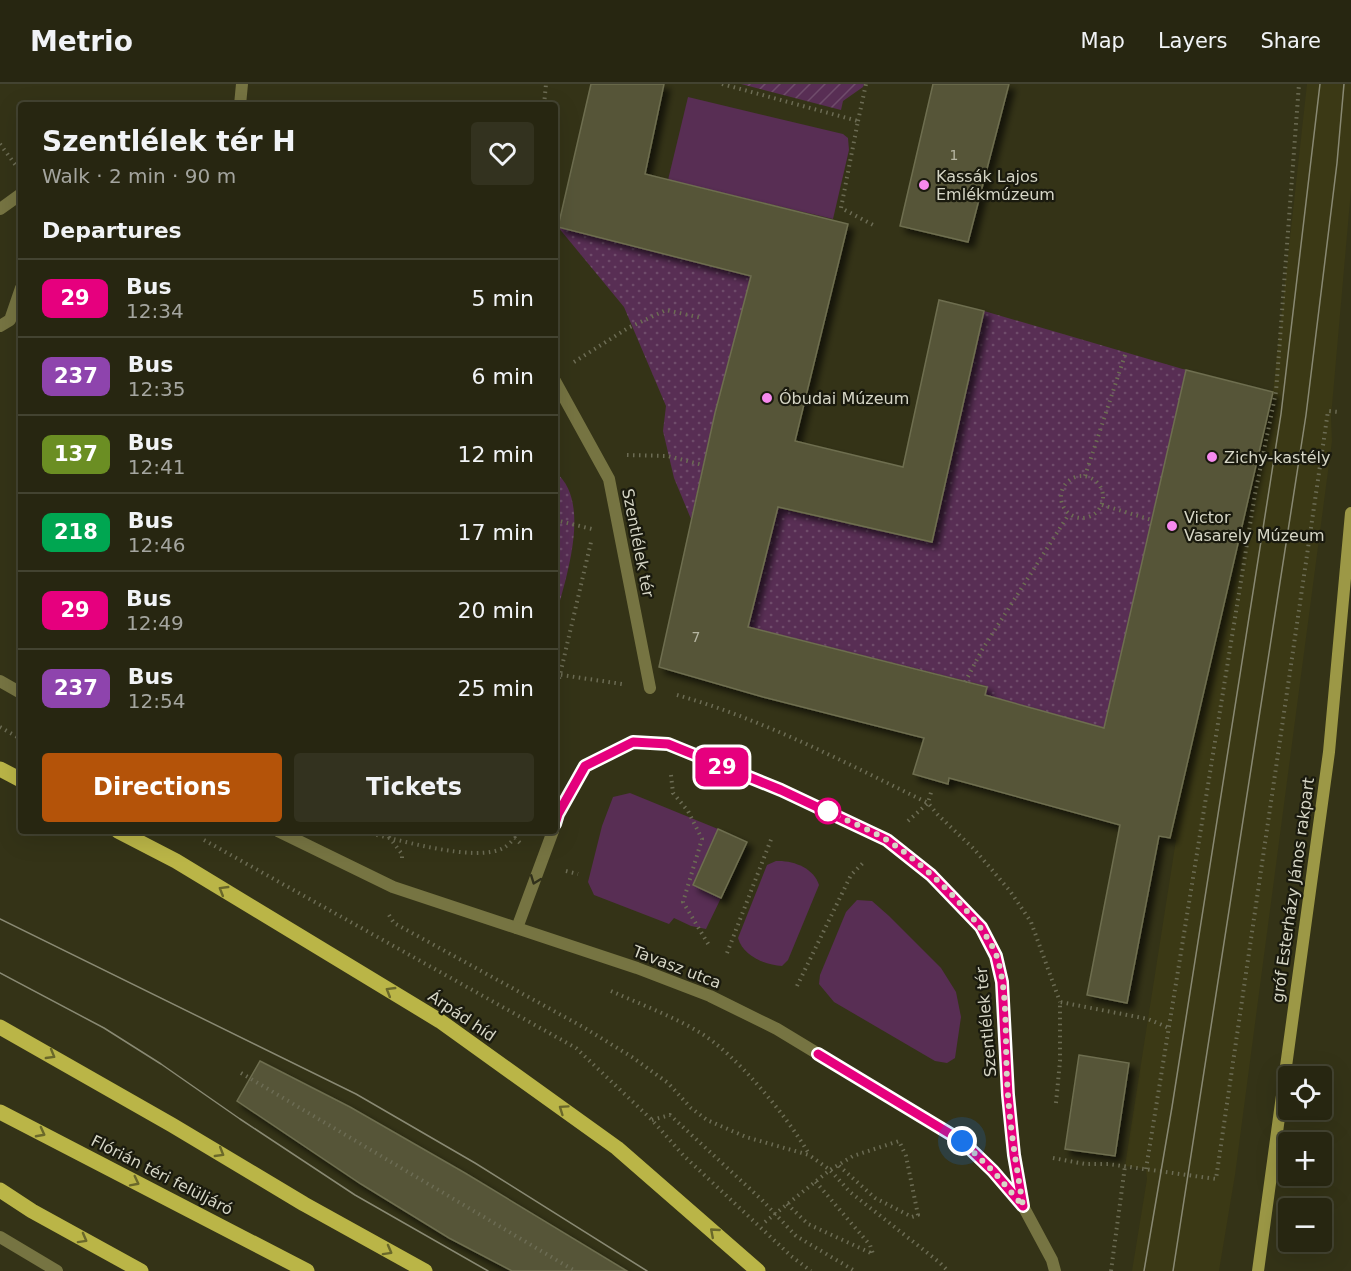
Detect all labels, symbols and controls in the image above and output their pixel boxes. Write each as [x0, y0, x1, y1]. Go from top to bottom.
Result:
text: Metrio [30, 25, 133, 58]
text: Map [1081, 29, 1125, 53]
text: Layers [1158, 29, 1227, 53]
text: Share [1260, 29, 1321, 53]
button: heart [471, 122, 534, 185]
text: Szentlélek tér H [42, 125, 296, 158]
house number: 1 [950, 147, 958, 163]
text: Walk · 2 min · 90 m [42, 164, 236, 188]
place label: Kassák Lajos Emlékmúzeum [936, 167, 1055, 204]
marker: Kassák Lajos Emlékmúzeum [917, 178, 931, 192]
text: Departures [42, 218, 182, 243]
text: Bus [126, 274, 172, 299]
text: 29 [60, 286, 90, 310]
text: 5 min [472, 286, 534, 311]
text: 12:34 [126, 299, 184, 323]
text: Bus [128, 352, 173, 377]
text: 237 [54, 364, 98, 388]
text: 6 min [472, 364, 534, 389]
text: 12:35 [128, 377, 185, 401]
place label: Óbudai Múzeum [779, 389, 909, 408]
marker: Óbudai Múzeum [760, 391, 774, 405]
text: Bus [128, 430, 173, 455]
text: 137 [54, 442, 98, 466]
text: 12 min [458, 442, 534, 467]
place label: Zichy-kastély [1224, 448, 1330, 467]
marker: Zichy-kastély [1205, 450, 1219, 464]
text: 12:41 [128, 455, 185, 479]
street label: Szentlélek tér [618, 487, 658, 599]
text: Bus [128, 508, 173, 533]
place label: Victor Vasarely Múzeum [1184, 508, 1325, 545]
marker: Victor Vasarely Múzeum [1165, 519, 1179, 533]
text: 218 [54, 520, 98, 544]
text: 17 min [458, 520, 534, 545]
text: 12:46 [128, 533, 185, 557]
text: Bus [126, 586, 172, 611]
text: 29 [60, 598, 90, 622]
text: 20 min [458, 598, 534, 623]
text: 12:49 [126, 611, 184, 635]
house number: 7 [692, 629, 700, 645]
text: Bus [128, 664, 173, 689]
text: 237 [54, 676, 98, 700]
text: 25 min [458, 676, 534, 701]
text: 12:54 [128, 689, 185, 713]
line badge: 29 [695, 748, 749, 786]
button: Directions [42, 753, 282, 822]
button: Tickets [294, 753, 534, 822]
text: 29 [707, 755, 737, 779]
street label: gróf Esterházy János rakpart [1268, 776, 1318, 1004]
unlabelled marker [815, 798, 841, 824]
one-way arrow [530, 874, 543, 885]
one-way arrow [219, 886, 229, 898]
street label: Tavasz utca [629, 941, 724, 993]
street label: Szentlélek tér [972, 966, 1000, 1078]
street label: Árpád híd [425, 986, 499, 1046]
one-way arrow [386, 987, 396, 999]
one-way arrow [45, 1048, 55, 1060]
map controls [1278, 1066, 1332, 1252]
button: locate [1278, 1066, 1332, 1120]
one-way arrow [559, 1105, 570, 1116]
one-way arrow [35, 1126, 46, 1137]
your location [947, 1126, 977, 1156]
street label: Flórián téri felüljáró [88, 1131, 236, 1219]
button: + [1278, 1132, 1332, 1186]
one-way arrow [214, 1146, 224, 1158]
one-way arrow [128, 1175, 139, 1186]
button: − [1278, 1198, 1332, 1252]
one-way arrow [710, 1229, 721, 1240]
one-way arrow [77, 1232, 88, 1243]
one-way arrow [382, 1244, 392, 1255]

